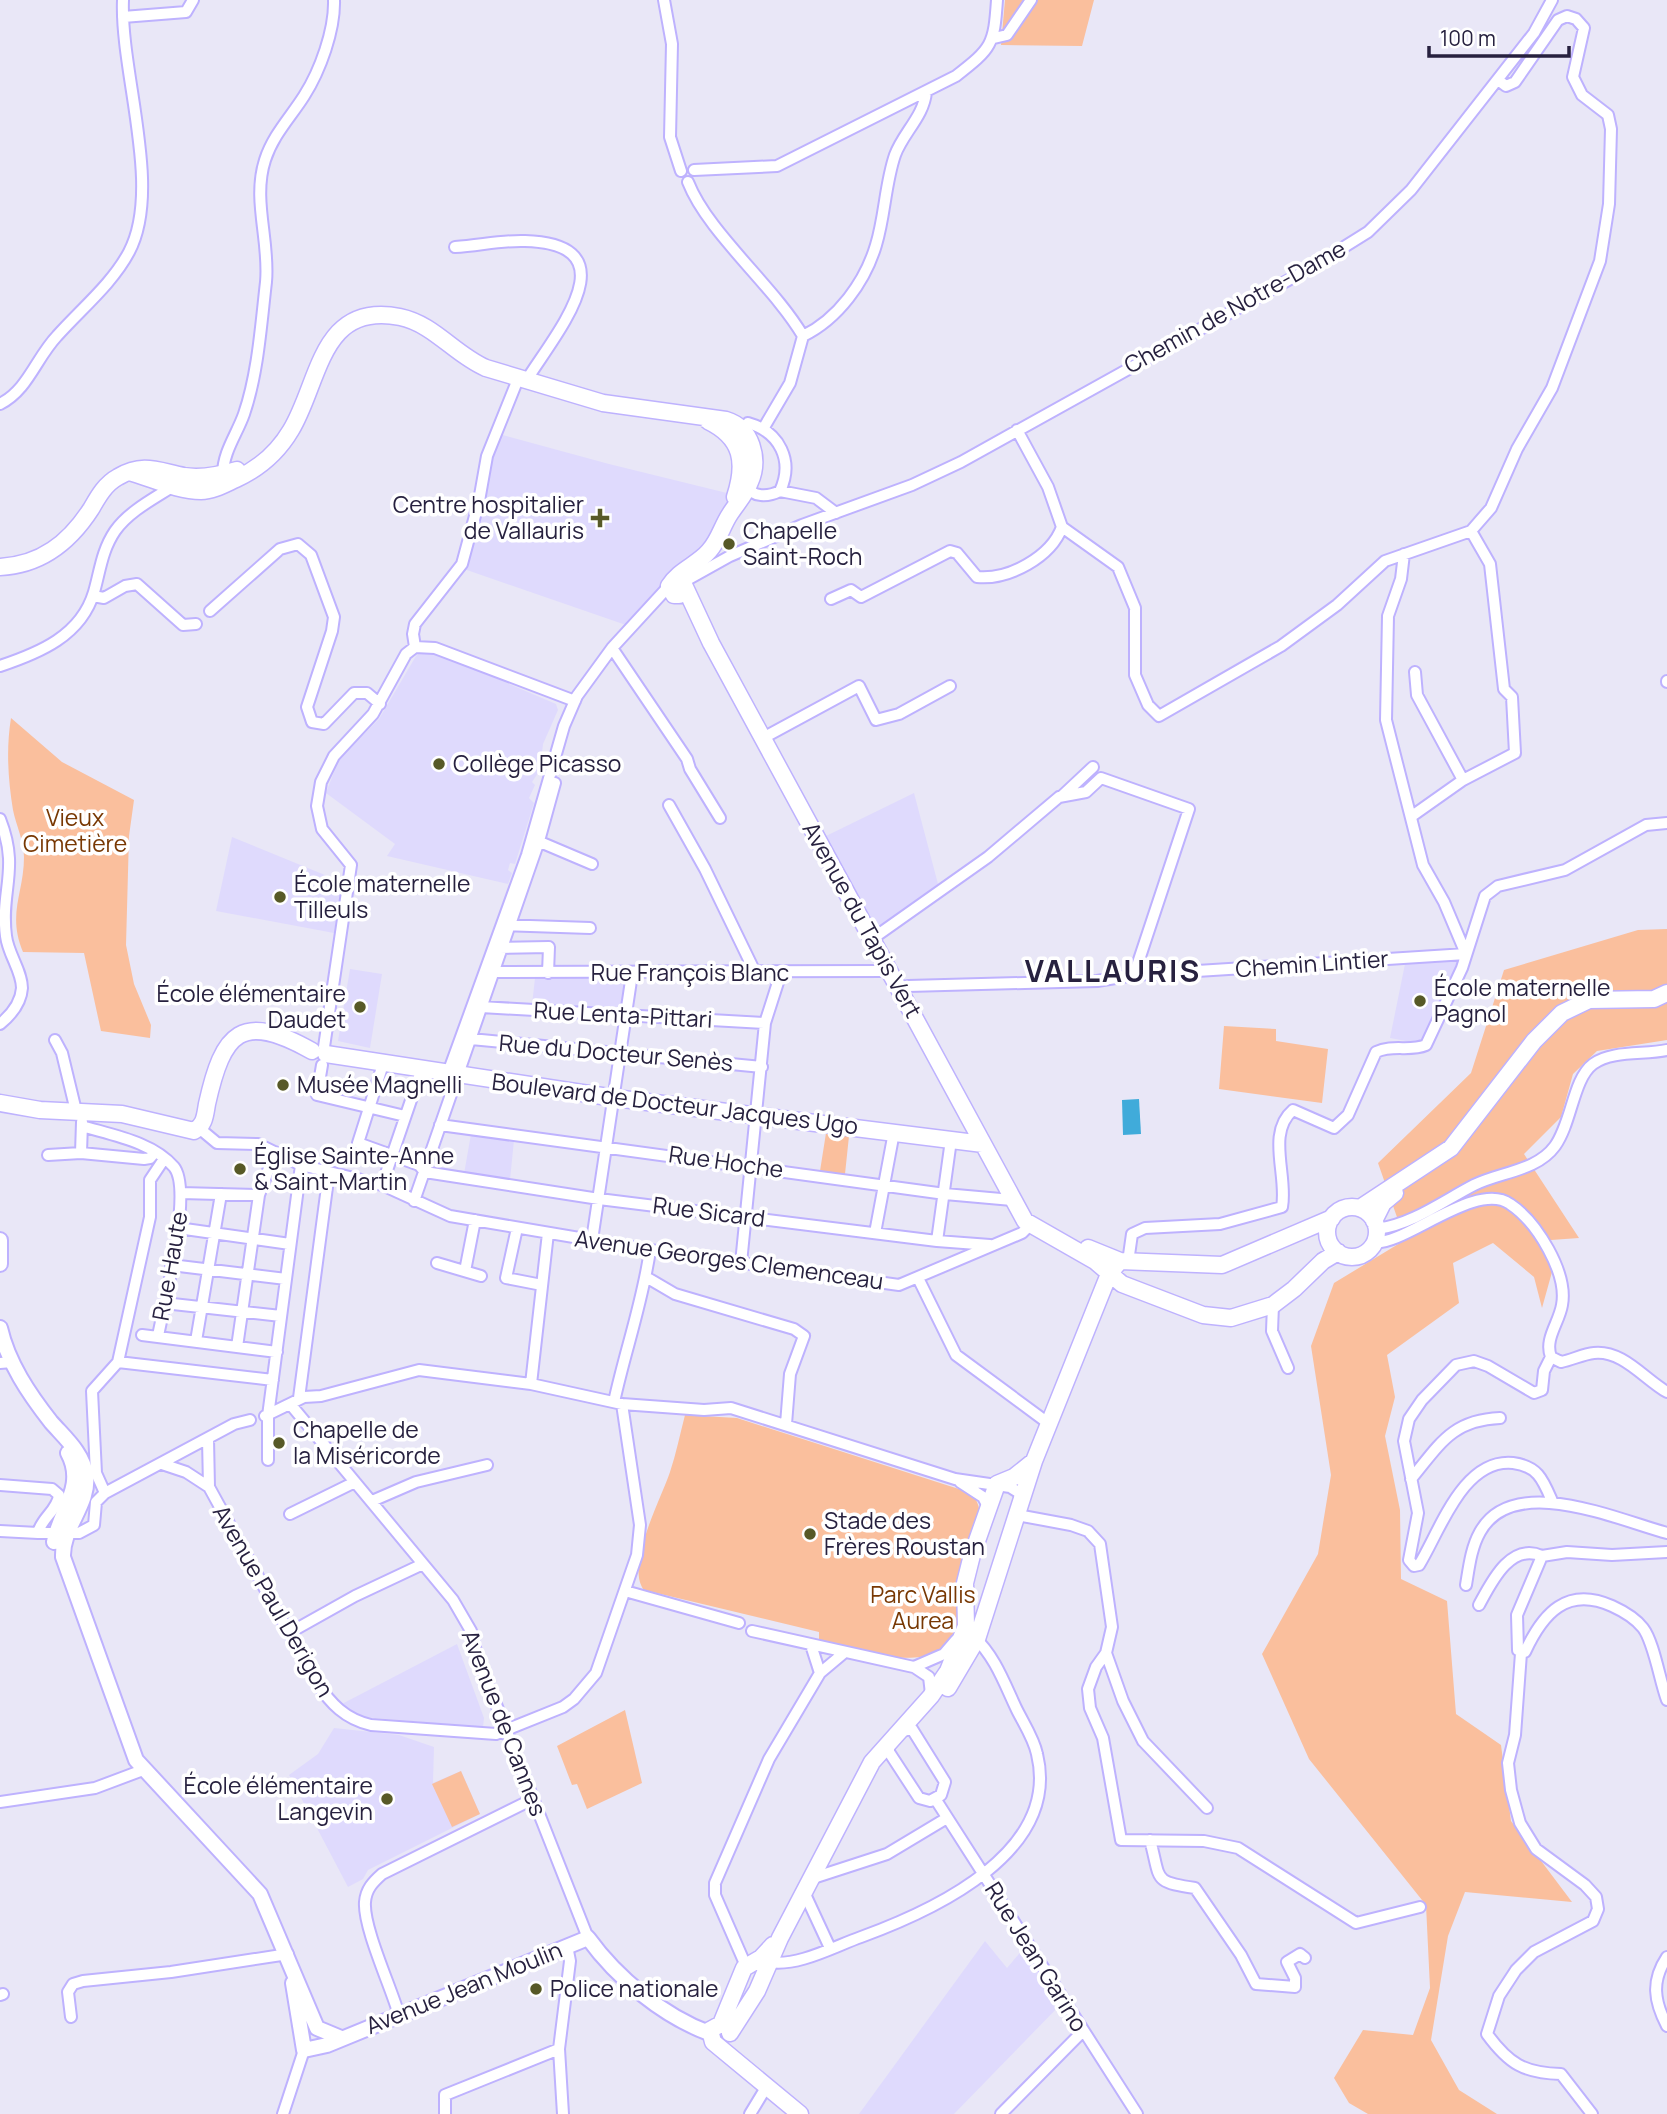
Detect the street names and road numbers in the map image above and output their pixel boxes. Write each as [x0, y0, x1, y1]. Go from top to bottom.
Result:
street label: Chemin de Notre-Dame [1118, 232, 1351, 380]
street label: Avenue du Tapis Vert [796, 816, 930, 1023]
street label: Chemin Lintier [1234, 942, 1390, 984]
street label: Rue François Blanc [591, 956, 789, 988]
street label: Rue Lenta-Pittari [533, 993, 713, 1035]
street label: Rue du Docteur Senès [498, 1026, 735, 1078]
street label: Boulevard de Docteur Jacques Ugo [490, 1065, 860, 1141]
street label: Rue Hoche [667, 1137, 785, 1185]
street label: Rue Sicard [651, 1188, 767, 1234]
street label: Rue Haute [144, 1209, 194, 1323]
street label: Avenue Georges Clemenceau [573, 1222, 885, 1297]
street label: Avenue Paul Derigon [206, 1499, 342, 1702]
street label: Avenue de Cannes [455, 1625, 555, 1820]
street label: Rue Jean Garino [978, 1875, 1096, 2037]
street label: Avenue Jean Moulin [361, 1933, 567, 2041]

